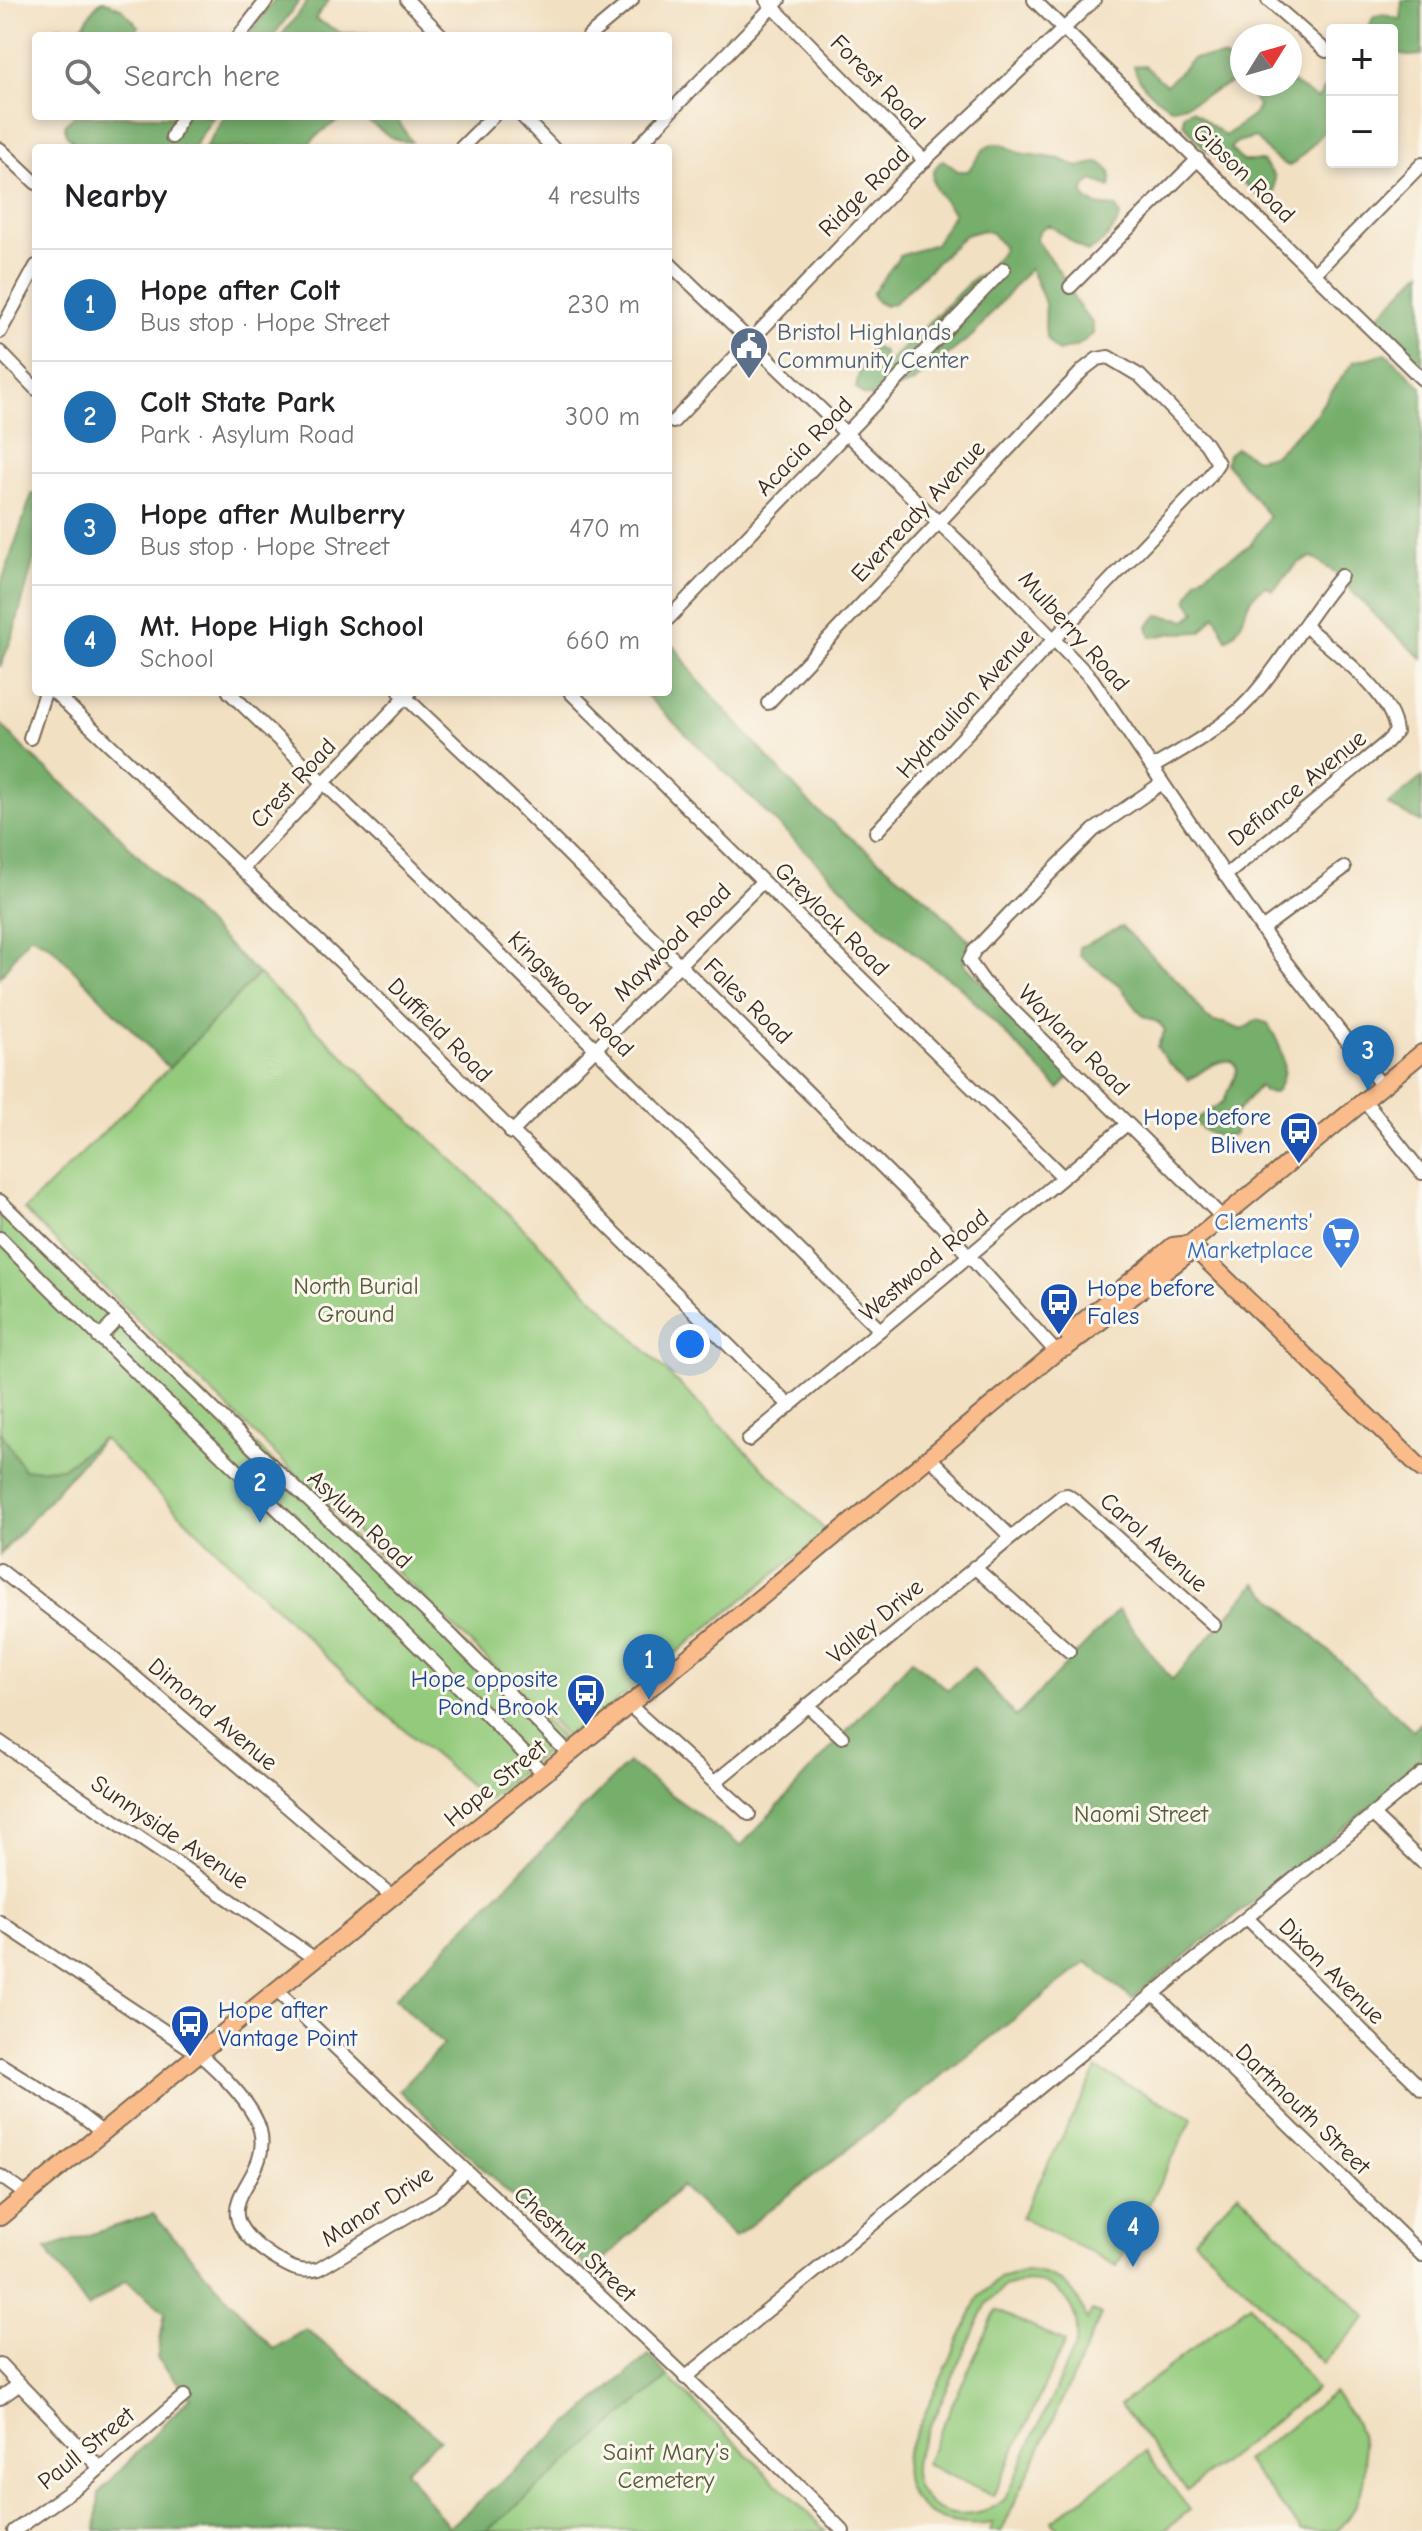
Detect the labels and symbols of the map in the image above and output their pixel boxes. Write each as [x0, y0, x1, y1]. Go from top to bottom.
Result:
north arrow [1230, 24, 1302, 96]
street label: Forest Road [825, 29, 931, 135]
street label: Gibson Road [1187, 117, 1301, 229]
street label: Ridge Road [813, 140, 915, 242]
place label: Bristol Highlands Community Center [777, 318, 969, 374]
public building icon: Bristol Highlands Community Center [728, 325, 770, 380]
street label: Acacia Road [750, 391, 858, 501]
street label: Everready Avenue [845, 434, 991, 588]
street label: Mulberry Road [1013, 565, 1135, 697]
street label: Hydraulion Avenue [890, 622, 1040, 784]
street label: Defiance Avenue [1222, 724, 1372, 852]
street label: Crest Road [244, 732, 342, 834]
street label: Greylock Road [769, 856, 895, 982]
street label: Maywood Road [607, 877, 737, 1007]
street label: Kingswood Road [502, 925, 640, 1063]
street label: Fales Road [698, 952, 798, 1050]
street label: Duffield Road [382, 972, 498, 1088]
street label: Wayland Road [1013, 979, 1135, 1101]
pin: 3 [1342, 1025, 1394, 1091]
place label: Hope before Bliven [1143, 1103, 1271, 1159]
bus stop icon: Hope before Bliven [1278, 1110, 1320, 1165]
street label: Westwood Road [854, 1203, 994, 1327]
place label: Clements' Marketplace [1187, 1208, 1313, 1264]
supermarket icon: Clements' Marketplace [1320, 1215, 1362, 1270]
park label: North Burial Ground [293, 1272, 419, 1328]
place label: Hope before Fales [1087, 1274, 1215, 1330]
bus stop icon: Hope before Fales [1038, 1281, 1080, 1336]
your location [670, 1324, 710, 1364]
pin: 2 [234, 1457, 286, 1523]
street label: Asylum Road [302, 1464, 418, 1574]
street label: Carol Avenue [1094, 1486, 1214, 1598]
street label: Valley Drive [821, 1573, 929, 1669]
pin: 1 [623, 1634, 675, 1700]
street label: Dimond Avenue [143, 1652, 283, 1776]
place label: Hope opposite Pond Brook [411, 1665, 558, 1721]
bus stop icon: Hope opposite Pond Brook [565, 1672, 607, 1727]
street label: Hope Street [438, 1733, 552, 1833]
street label: Sunnyside Avenue [86, 1769, 254, 1895]
park label: Naomi Street [1074, 1800, 1209, 1828]
street label: Dixon Avenue [1273, 1912, 1391, 2030]
place label: Hope after Vantage Point [218, 1996, 358, 2052]
bus stop icon: Hope after Vantage Point [169, 2003, 211, 2058]
street label: Dartmouth Street [1230, 2038, 1377, 2181]
street label: Manor Drive [316, 2159, 438, 2253]
street label: Chestnut Street [508, 2180, 643, 2309]
pin: 4 [1107, 2201, 1159, 2267]
street label: Paull Street [32, 2400, 141, 2495]
park label: Saint Mary's Cemetery [603, 2438, 729, 2494]

